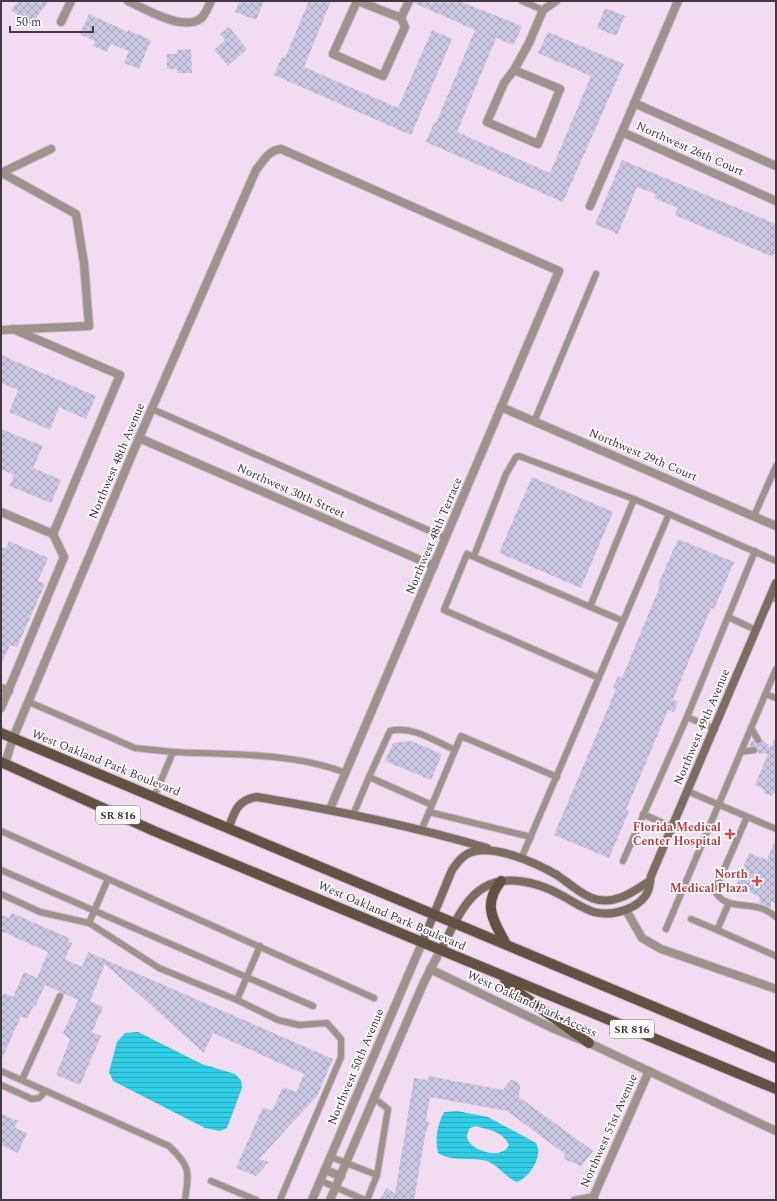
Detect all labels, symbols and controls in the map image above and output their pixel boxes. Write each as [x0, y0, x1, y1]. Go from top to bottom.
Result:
scale bar [10, 8, 93, 34]
text: 50 m [16, 13, 41, 32]
street label: Northwest 26th Court [633, 117, 747, 181]
street label: Northwest 48th Avenue [84, 400, 150, 522]
street label: Northwest 29th Court [586, 424, 700, 486]
street label: Northwest 30th Street [234, 459, 348, 523]
street label: Northwest 48th Terrace [401, 474, 467, 598]
street label: Northwest 49th Avenue [669, 666, 735, 788]
street label: West Oakland Park Boulevard [29, 724, 184, 802]
road number: SR 816 [96, 806, 140, 824]
place label: Florida Medical Center Hospital [633, 818, 721, 851]
marker: Florida Medical Center Hospital [724, 828, 736, 840]
place label: North Medical Plaza [670, 865, 749, 898]
marker: North Medical Plaza [751, 875, 763, 887]
street label: West Oakland Park Boulevard [315, 876, 469, 956]
street label: West Oakland Park Access [464, 965, 600, 1043]
street label: Northwest 50th Avenue [323, 1006, 389, 1128]
road number: SR 816 [610, 1020, 654, 1038]
street label: Northwest 51st Avenue [575, 1071, 643, 1191]

